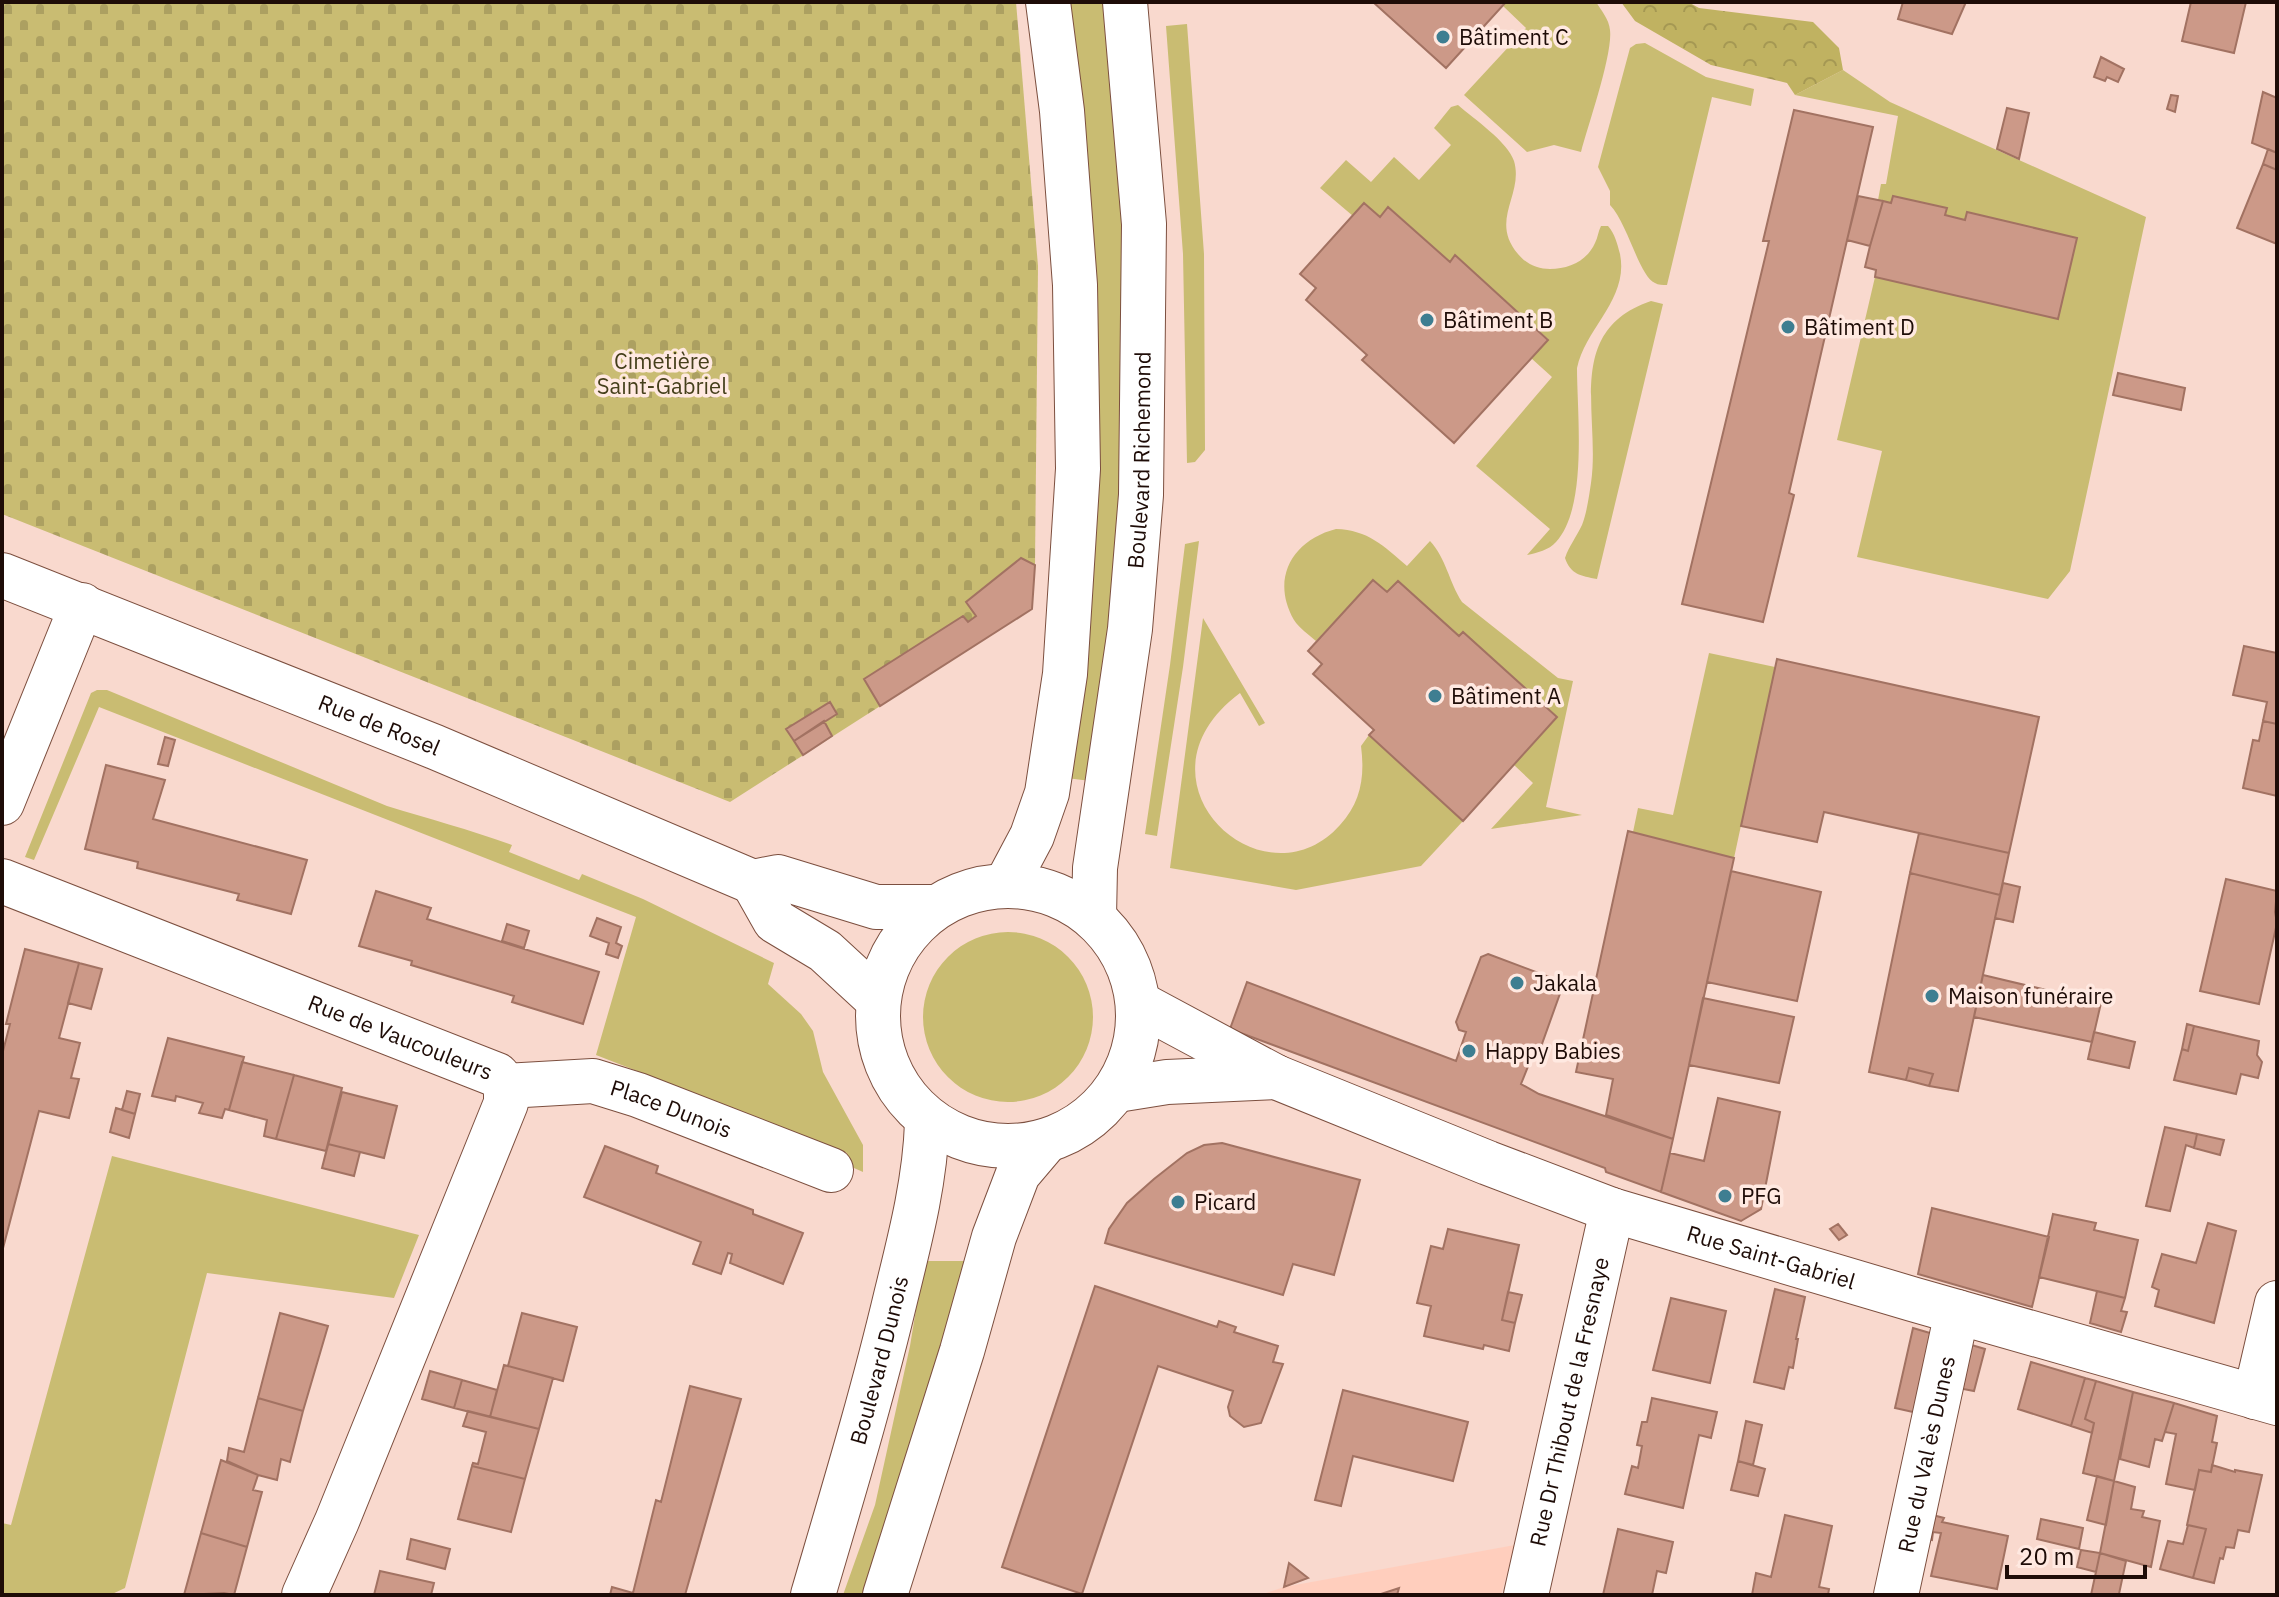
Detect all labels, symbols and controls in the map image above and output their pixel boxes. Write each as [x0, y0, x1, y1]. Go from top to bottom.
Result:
place label: Bâtiment C [1459, 22, 1569, 51]
marker: Bâtiment C [1434, 28, 1452, 46]
place label: Bâtiment B [1443, 305, 1553, 334]
marker: Bâtiment B [1418, 311, 1436, 329]
place label: Bâtiment D [1804, 312, 1915, 341]
marker: Bâtiment D [1779, 318, 1797, 336]
park label: Cimetière Saint-Gabriel [597, 346, 727, 400]
street label: Boulevard Richemond [1120, 351, 1157, 570]
place label: Bâtiment A [1451, 681, 1561, 710]
street label: Rue de Rosel [314, 687, 445, 762]
marker: Bâtiment A [1426, 687, 1444, 705]
place label: Jakala [1533, 968, 1597, 997]
marker: Jakala [1508, 974, 1526, 992]
place label: Maison funéraire [1948, 981, 2113, 1010]
street label: Rue de Vaucouleurs [304, 987, 497, 1086]
marker: Maison funéraire [1923, 987, 1941, 1005]
place label: Happy Babies [1485, 1036, 1621, 1065]
marker: Happy Babies [1460, 1042, 1478, 1060]
street label: Place Dunois [607, 1072, 736, 1144]
place label: PFG [1741, 1181, 1782, 1210]
place label: Picard [1194, 1187, 1256, 1216]
marker: PFG [1716, 1187, 1734, 1205]
marker: Picard [1169, 1193, 1187, 1211]
street label: Rue Saint-Gabriel [1684, 1218, 1859, 1295]
street label: Rue Dr Thibout de la Fresnaye [1522, 1254, 1615, 1549]
street label: Boulevard Dunois [843, 1272, 915, 1448]
street label: Rue du Val ès Dunes [1891, 1353, 1961, 1555]
scale bar [2007, 1529, 2145, 1579]
text: 20 m [2019, 1540, 2074, 1572]

